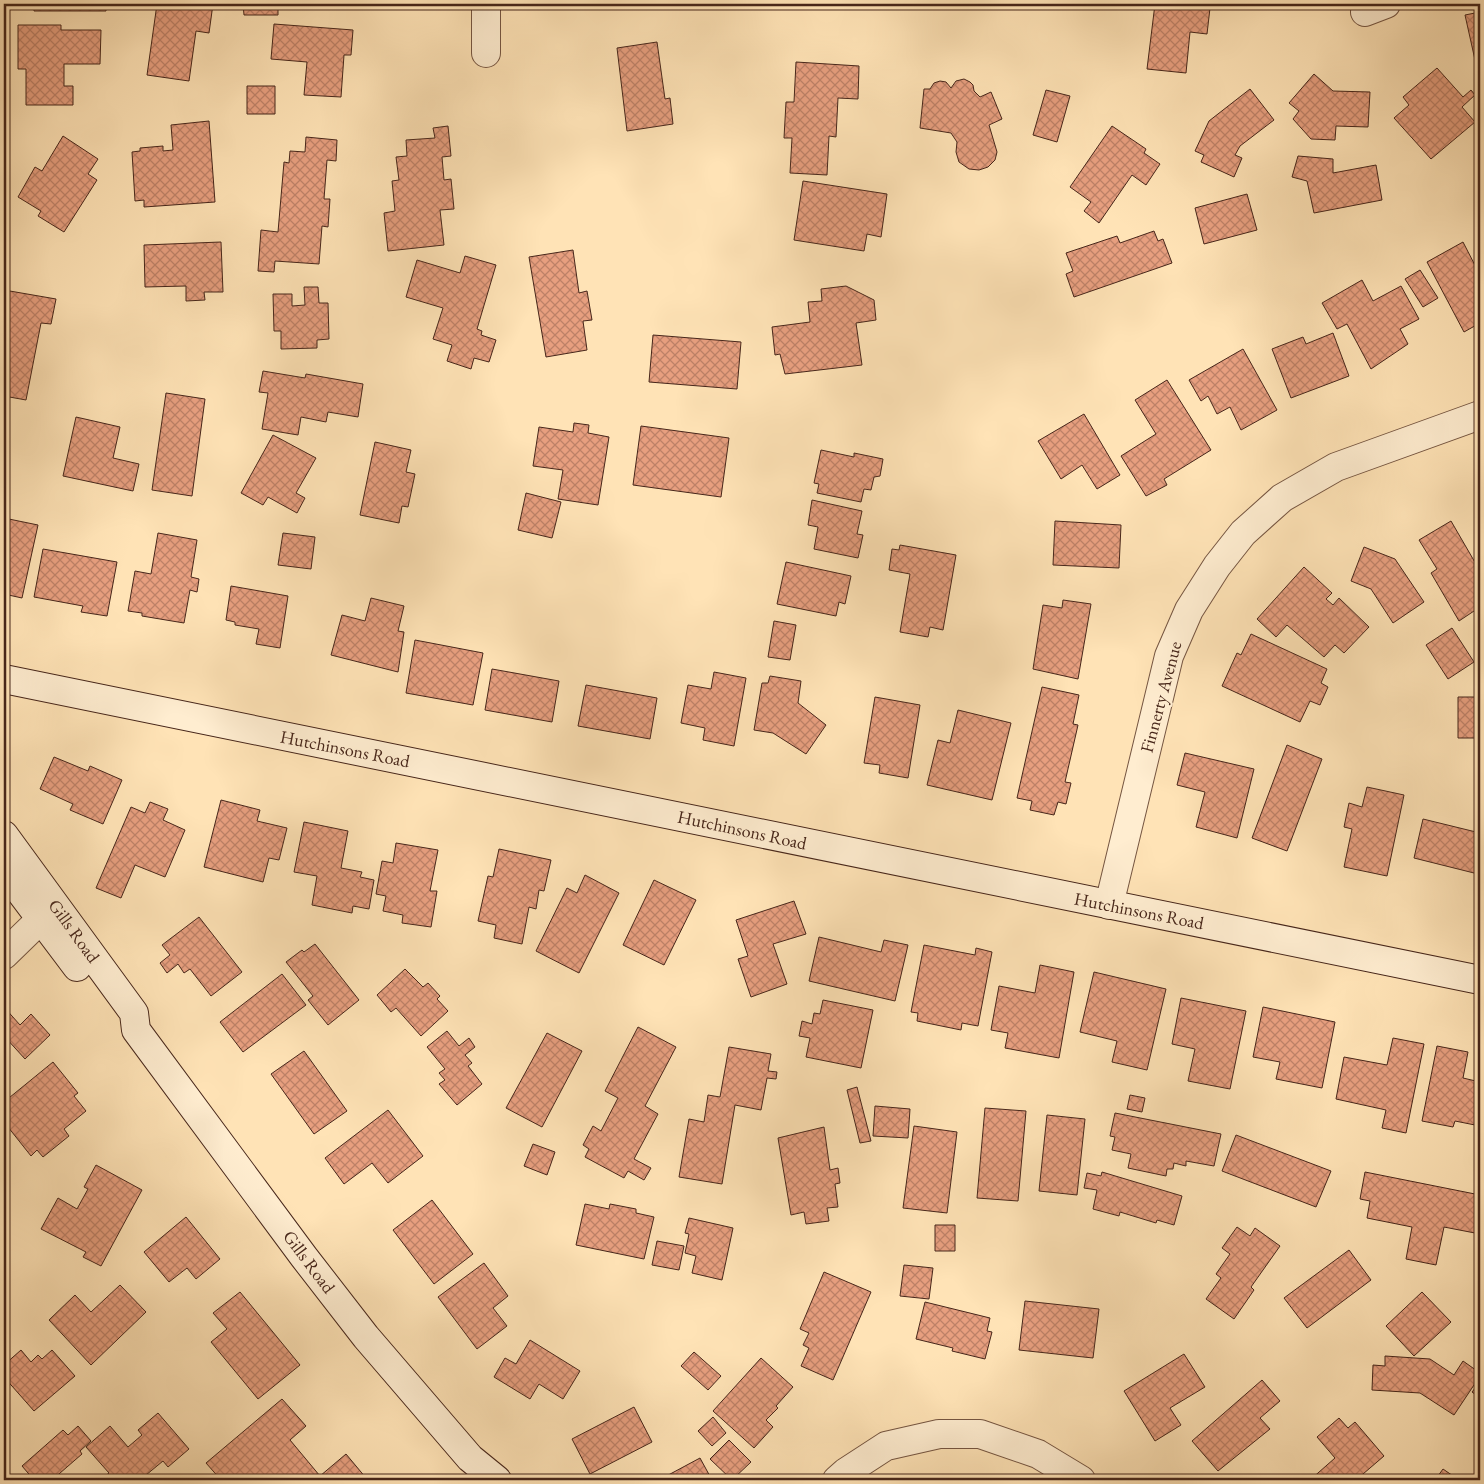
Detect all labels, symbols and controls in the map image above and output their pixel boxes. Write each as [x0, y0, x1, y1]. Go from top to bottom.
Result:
street label: Finnerty Avenue [1135, 639, 1186, 755]
street label: Hutchinsons Road [278, 725, 413, 773]
street label: Hutchinsons Road [675, 805, 810, 855]
street label: Hutchinsons Road [1072, 887, 1207, 935]
street label: Gills Road [44, 894, 106, 968]
street label: Gills Road [278, 1226, 341, 1299]

